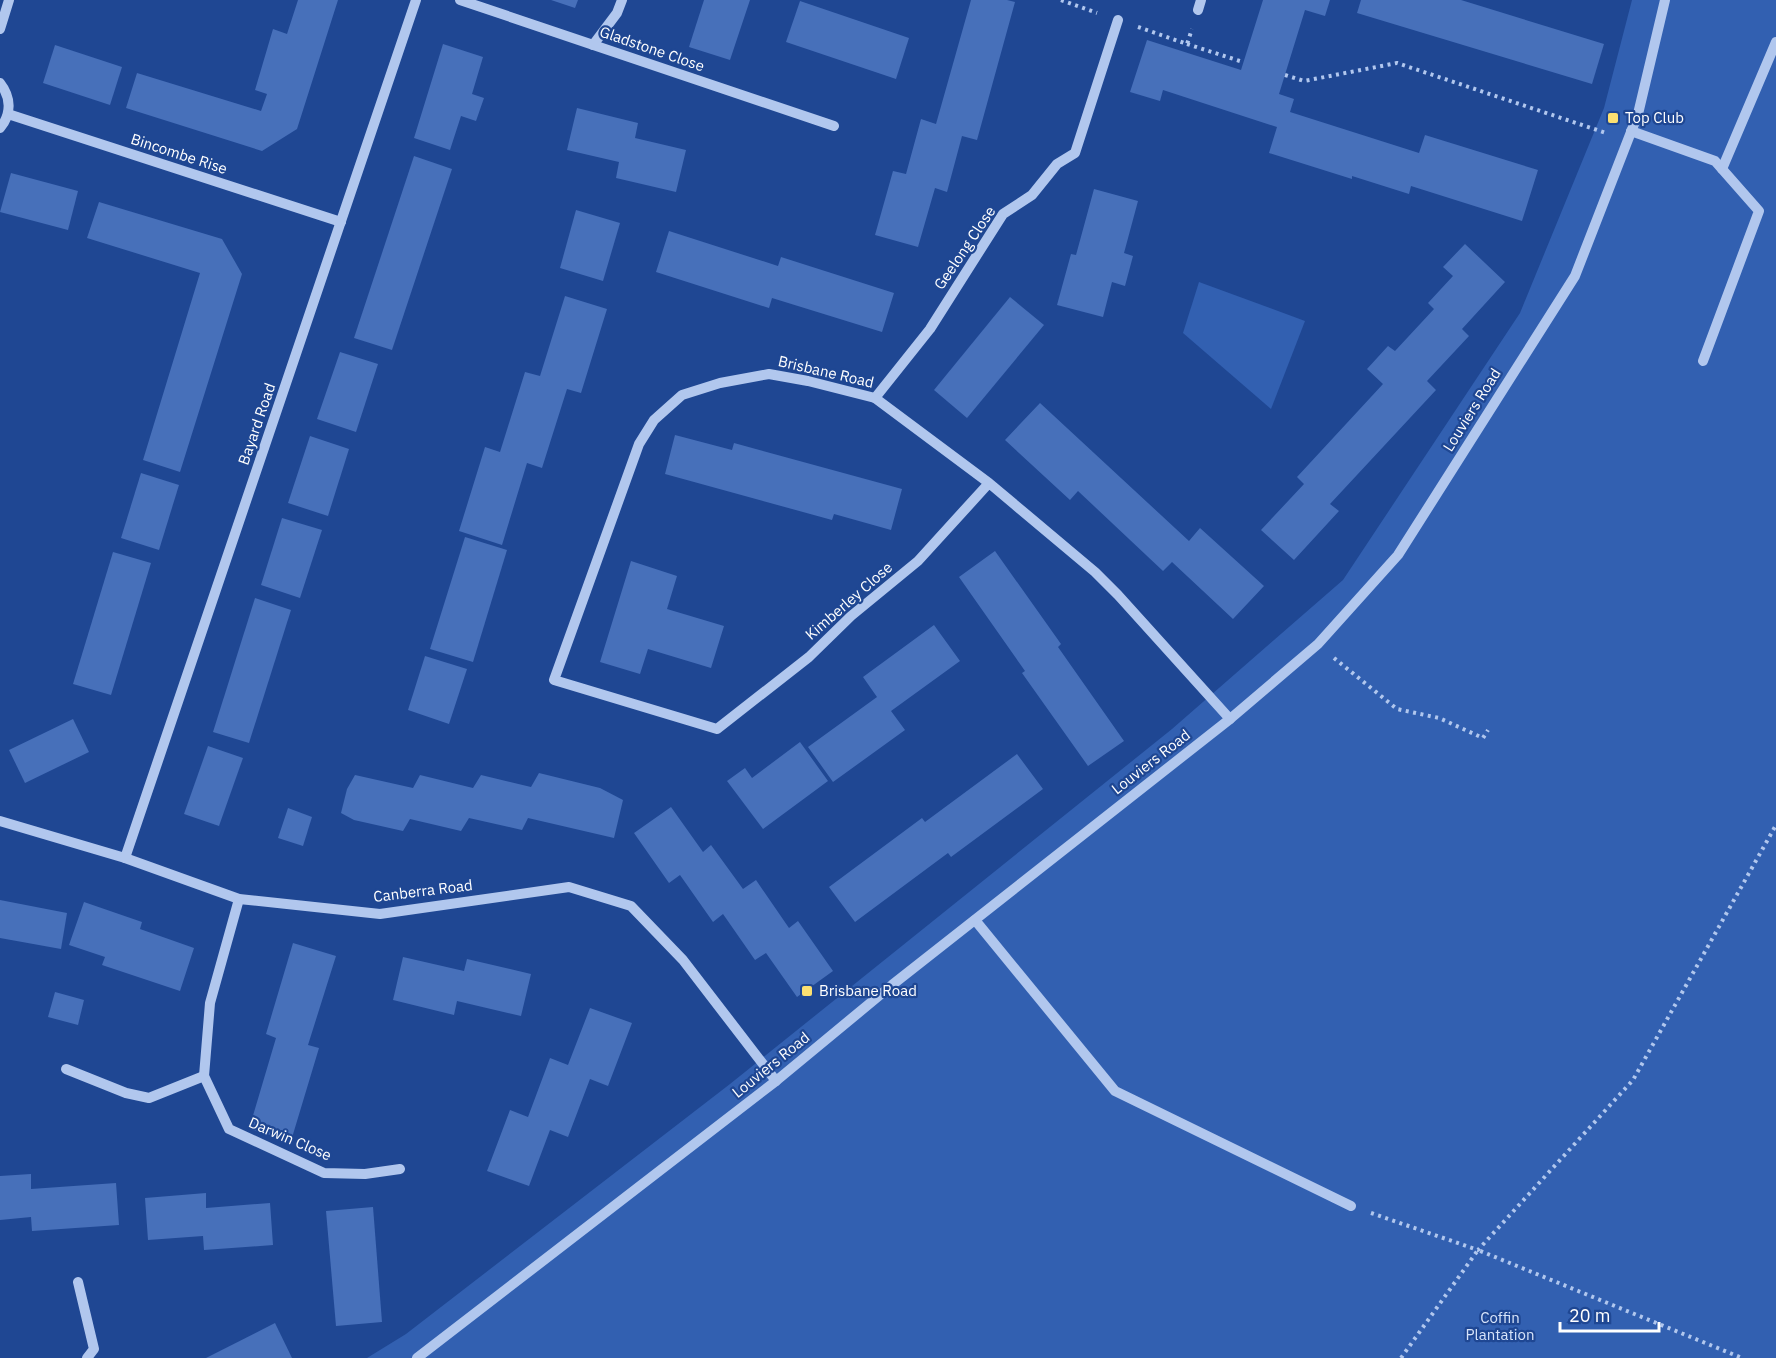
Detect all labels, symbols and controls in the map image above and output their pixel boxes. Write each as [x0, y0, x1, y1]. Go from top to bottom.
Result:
street label: Gladstone Close [597, 22, 707, 75]
place label: Top Club [1625, 108, 1684, 127]
marker: Top Club [1606, 111, 1620, 125]
street label: Bincombe Rise [128, 129, 230, 178]
street label: Geelong Close [930, 202, 999, 293]
street label: Brisbane Road [776, 351, 876, 392]
street label: Louviers Road [1438, 365, 1505, 455]
street label: Bayard Road [234, 380, 279, 467]
street label: Kimberley Close [801, 558, 896, 644]
street label: Louviers Road [1108, 725, 1194, 798]
street label: Canberra Road [372, 875, 474, 906]
place label: Brisbane Road [819, 981, 917, 1000]
marker: Brisbane Road [800, 984, 814, 998]
street label: Louviers Road [728, 1027, 813, 1102]
street label: Darwin Close [246, 1113, 335, 1165]
scale bar [1560, 1295, 1659, 1333]
text: 20 m [1569, 1304, 1611, 1327]
park label: Coffin Plantation [1466, 1308, 1534, 1344]

